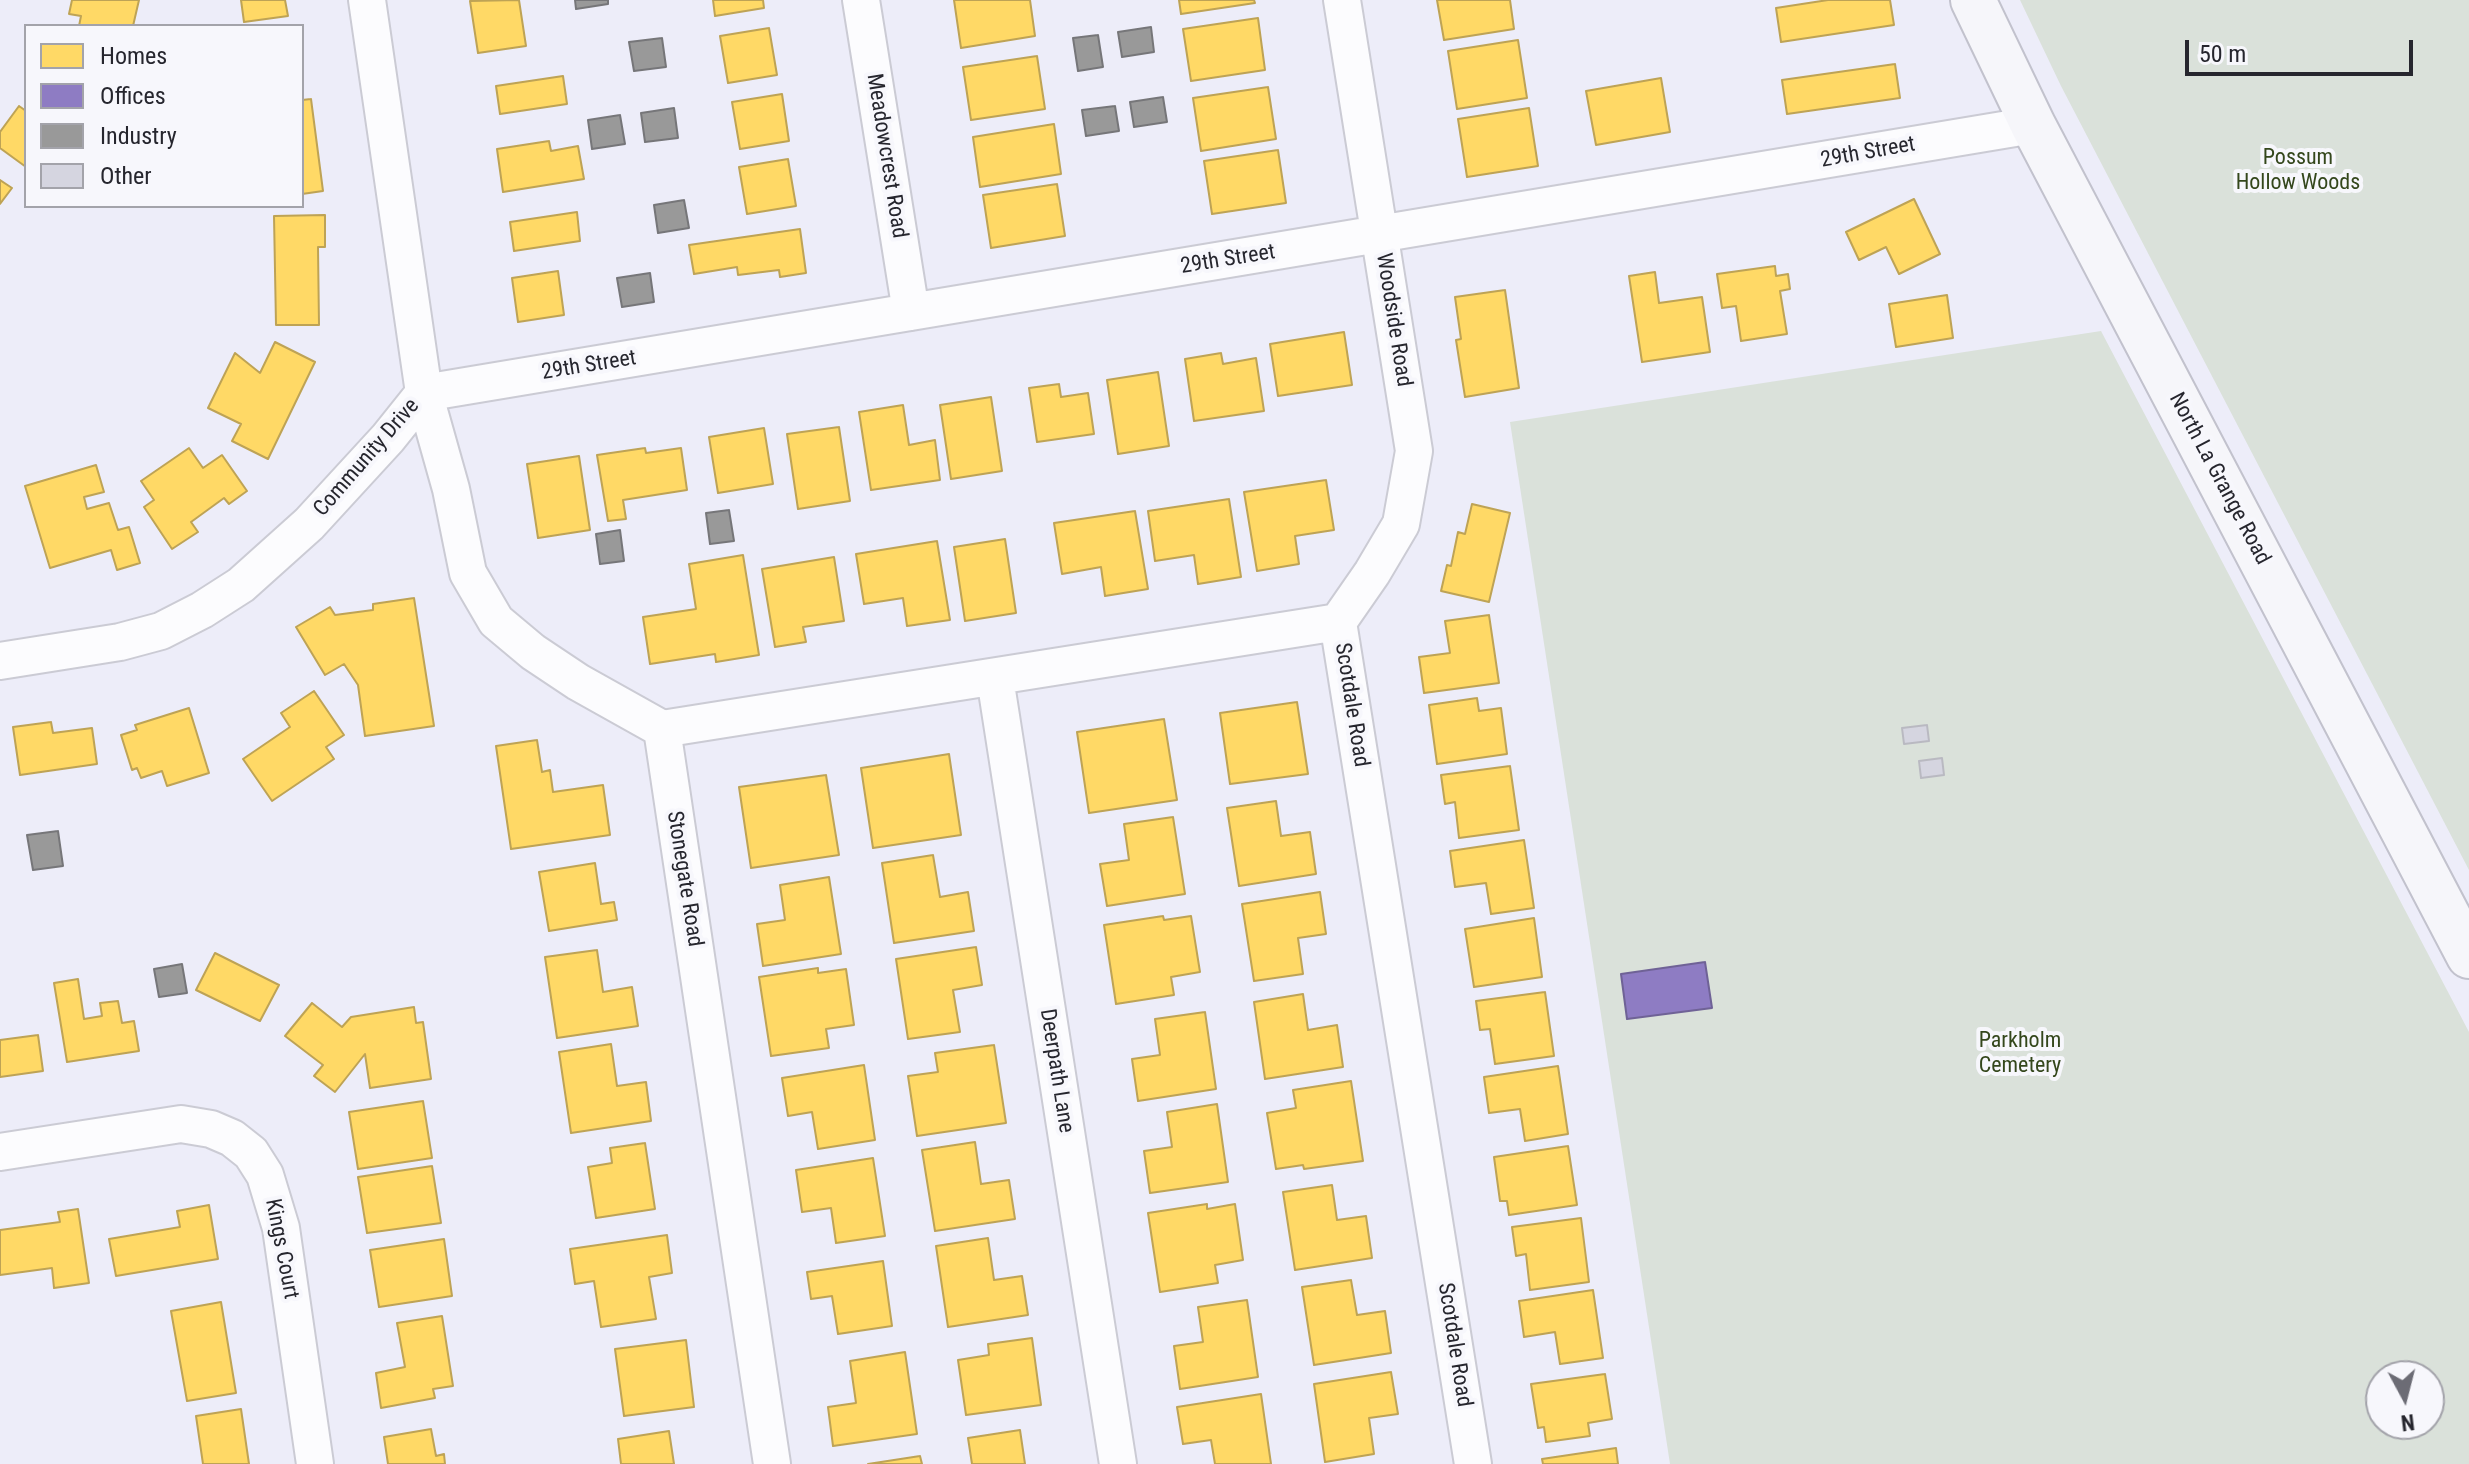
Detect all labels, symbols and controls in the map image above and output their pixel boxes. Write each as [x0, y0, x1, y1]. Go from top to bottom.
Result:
legend [24, 24, 304, 208]
scale bar [2189, 24, 2417, 74]
text: 50 m [2199, 40, 2246, 68]
text: Homes [100, 42, 167, 70]
street label: Meadowcrest Road [860, 72, 912, 240]
text: Offices [100, 82, 166, 110]
text: Industry [100, 122, 177, 150]
street label: 29th Street [1819, 132, 1917, 174]
park label: Possum Hollow Woods [2236, 145, 2360, 196]
text: Other [100, 162, 152, 190]
street label: 29th Street [1179, 239, 1277, 281]
street label: Woodside Road [1369, 251, 1417, 389]
street label: 29th Street [540, 345, 638, 387]
street label: North La Grange Road [2163, 388, 2275, 570]
street label: Community Drive [309, 394, 425, 522]
street label: Scotdale Road [1328, 641, 1374, 769]
street label: Stonegate Road [660, 809, 708, 949]
street label: Deerpath Lane [1033, 1007, 1079, 1135]
park label: Parkholm Cemetery [1979, 1028, 2061, 1080]
street label: Kings Court [258, 1197, 304, 1301]
street label: Scotdale Road [1431, 1281, 1477, 1409]
north arrow [2365, 1360, 2445, 1440]
text: N [2400, 1409, 2416, 1436]

